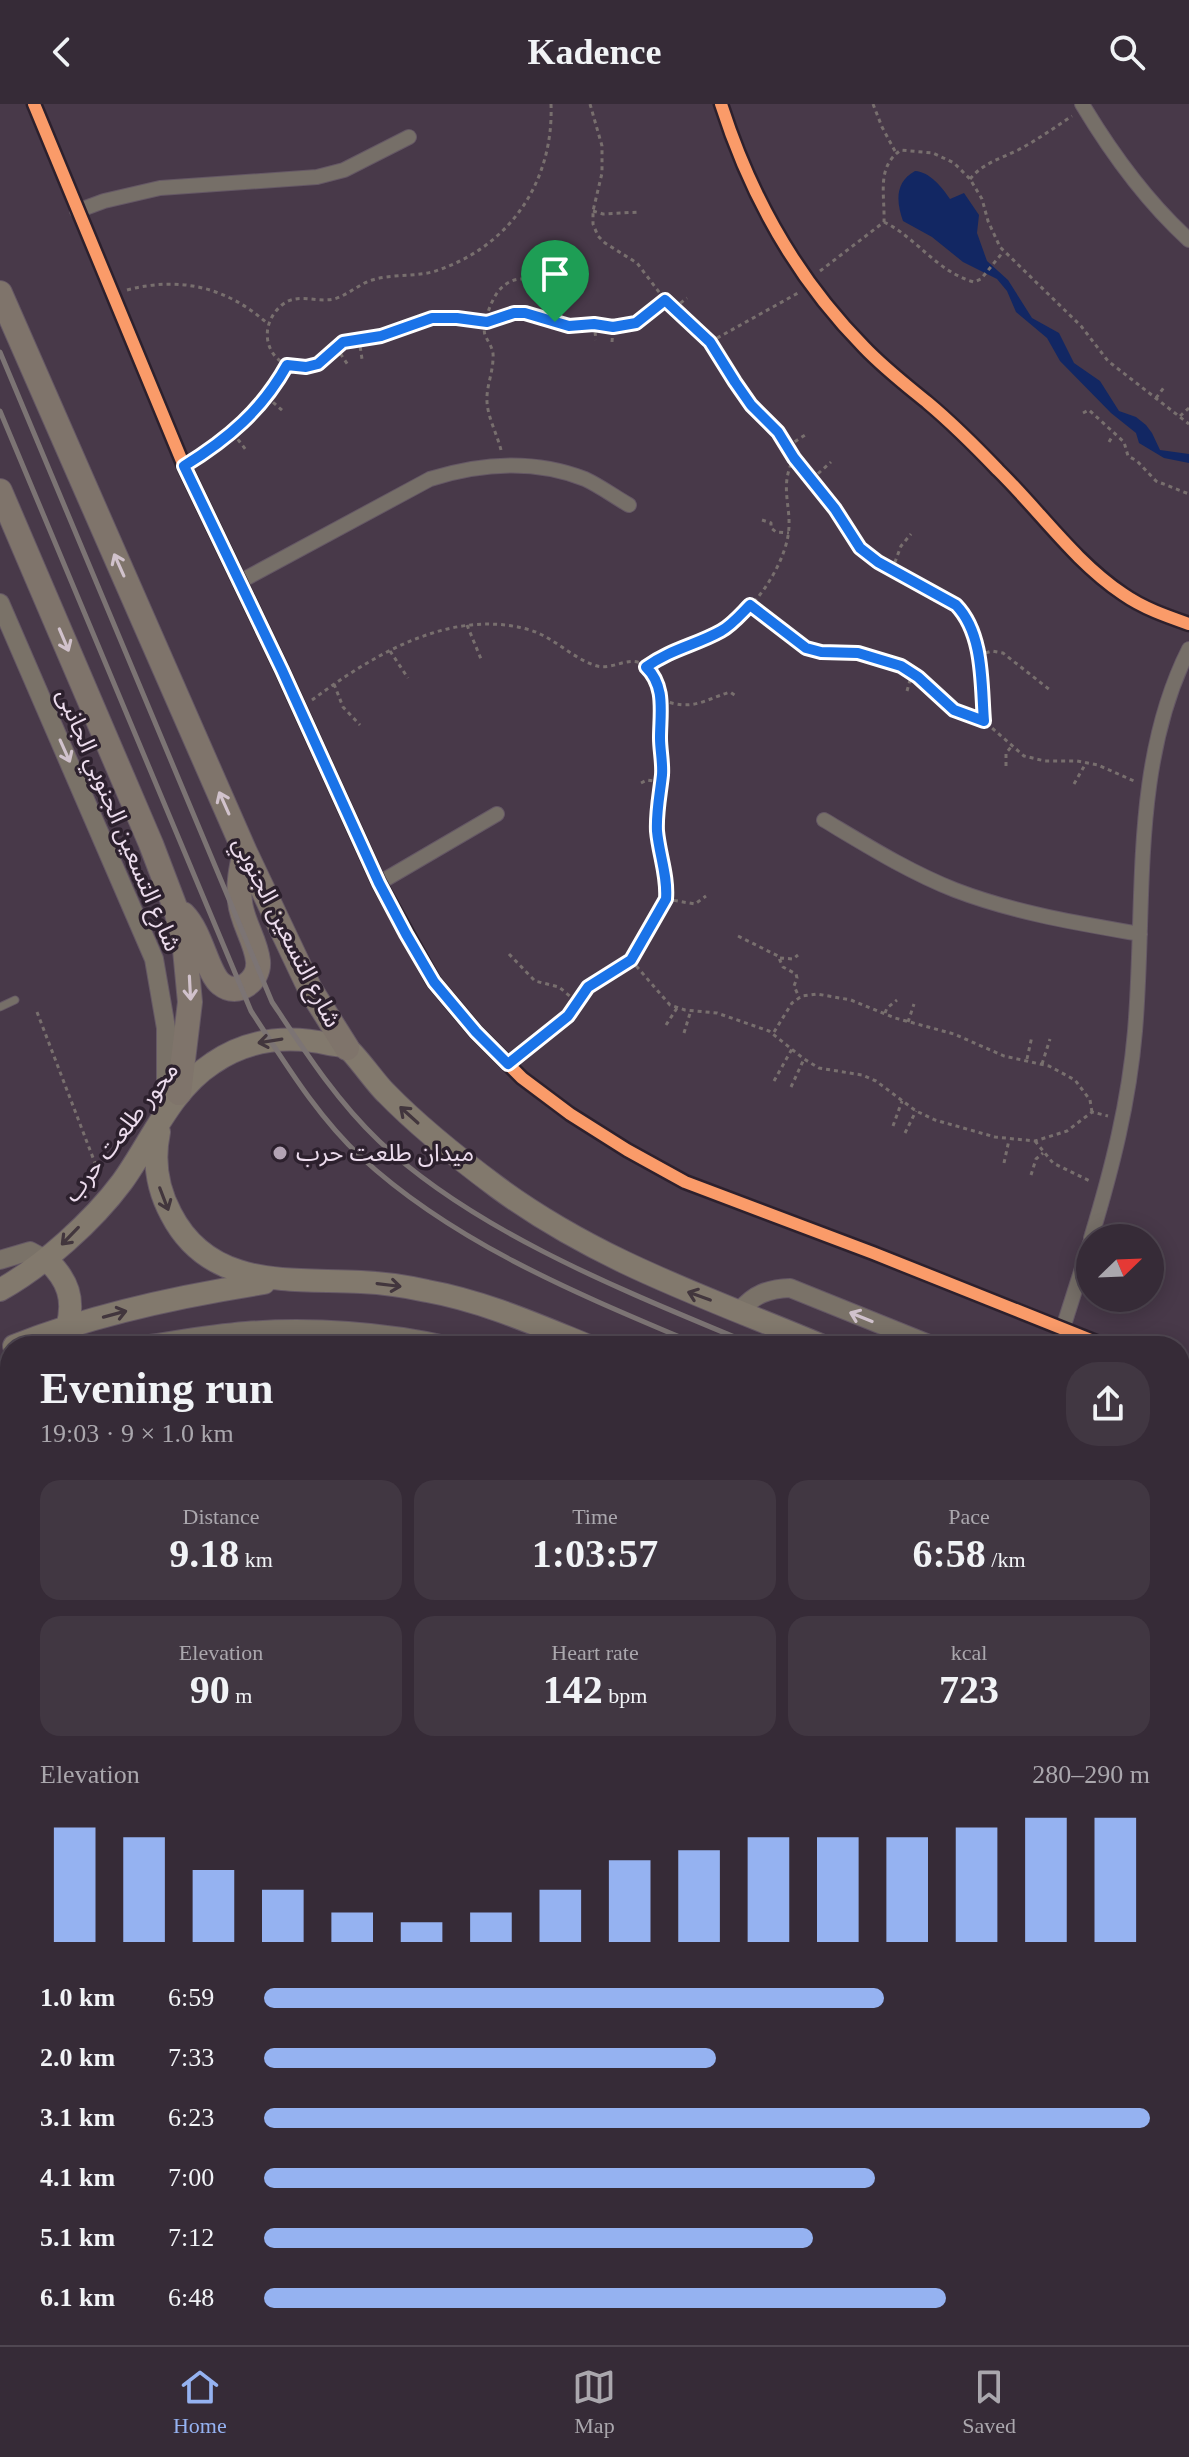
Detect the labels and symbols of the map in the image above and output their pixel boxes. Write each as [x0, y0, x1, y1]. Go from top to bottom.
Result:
pin [521, 240, 589, 322]
one-way arrow [111, 553, 126, 578]
one-way arrow [57, 627, 72, 652]
street label: شارع التسعين الجنوبي الجانبى [47, 685, 186, 957]
one-way arrow [58, 738, 73, 763]
one-way arrow [215, 791, 230, 816]
street label: شارع التسعين الجنوبي [223, 833, 346, 1034]
one-way arrow [182, 974, 197, 1001]
one-way arrow [258, 1034, 283, 1049]
street label: محور طلعت حرب [59, 1057, 184, 1207]
one-way arrow [399, 1106, 420, 1125]
place label: ميدان طلعت حرب [296, 1140, 474, 1167]
marker: ميدان طلعت حرب [271, 1144, 289, 1162]
one-way arrow [158, 1186, 172, 1211]
north arrow [1076, 1224, 1164, 1312]
one-way arrow [61, 1226, 80, 1245]
one-way arrow [376, 1278, 402, 1293]
one-way arrow [687, 1288, 712, 1302]
one-way arrow [102, 1306, 128, 1321]
one-way arrow [849, 1309, 874, 1323]

